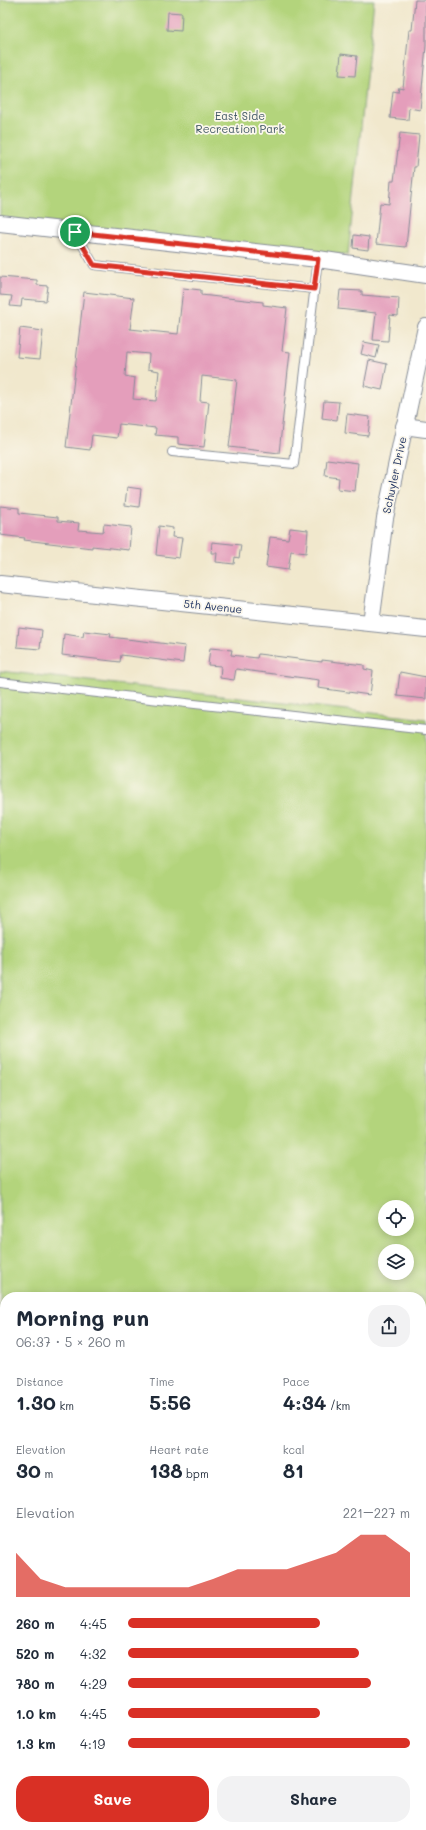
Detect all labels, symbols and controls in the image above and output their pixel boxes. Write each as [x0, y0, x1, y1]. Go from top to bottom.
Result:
park label: East Side Recreation Park [196, 108, 285, 136]
pin [58, 215, 92, 249]
icon: arrive [64, 221, 86, 243]
street label: Schuyler Drive [379, 435, 410, 515]
street label: 5th Avenue [183, 595, 243, 617]
map controls [378, 1200, 414, 1280]
button: locate [378, 1200, 414, 1236]
button: layers [378, 1244, 414, 1280]
text: Morning run [16, 1303, 149, 1332]
button: share [368, 1305, 410, 1347]
text: 06:37 · 5 × 260 m [16, 1333, 125, 1350]
text: Distance [16, 1374, 63, 1389]
text: Time [149, 1374, 174, 1389]
text: Pace [283, 1374, 310, 1389]
text: 1.30 [16, 1389, 56, 1415]
text: 5:56 [149, 1389, 191, 1415]
text: 4:34 [283, 1389, 326, 1415]
text: km [56, 1398, 74, 1413]
text: /km [326, 1398, 350, 1413]
text: Elevation [16, 1442, 65, 1457]
text: Heart rate [149, 1442, 209, 1457]
text: kcal [283, 1442, 305, 1457]
text: 30 [16, 1457, 41, 1483]
text: 138 [149, 1457, 183, 1483]
text: 81 [283, 1457, 304, 1483]
text: m [41, 1466, 53, 1481]
text: bpm [183, 1466, 209, 1481]
text: Elevation [16, 1504, 74, 1521]
text: 221–227 m [343, 1504, 410, 1521]
text: 260 m [16, 1615, 55, 1632]
text: 4:45 [80, 1615, 107, 1632]
text: 520 m [16, 1645, 54, 1662]
text: 4:32 [80, 1645, 107, 1662]
text: 780 m [16, 1675, 55, 1692]
text: 4:29 [80, 1675, 107, 1692]
text: 1.0 km [16, 1705, 56, 1722]
text: 4:45 [80, 1705, 107, 1722]
text: 1.3 km [16, 1735, 56, 1752]
text: 4:19 [80, 1735, 105, 1752]
button: Save [16, 1776, 209, 1822]
button: Share [217, 1776, 410, 1822]

